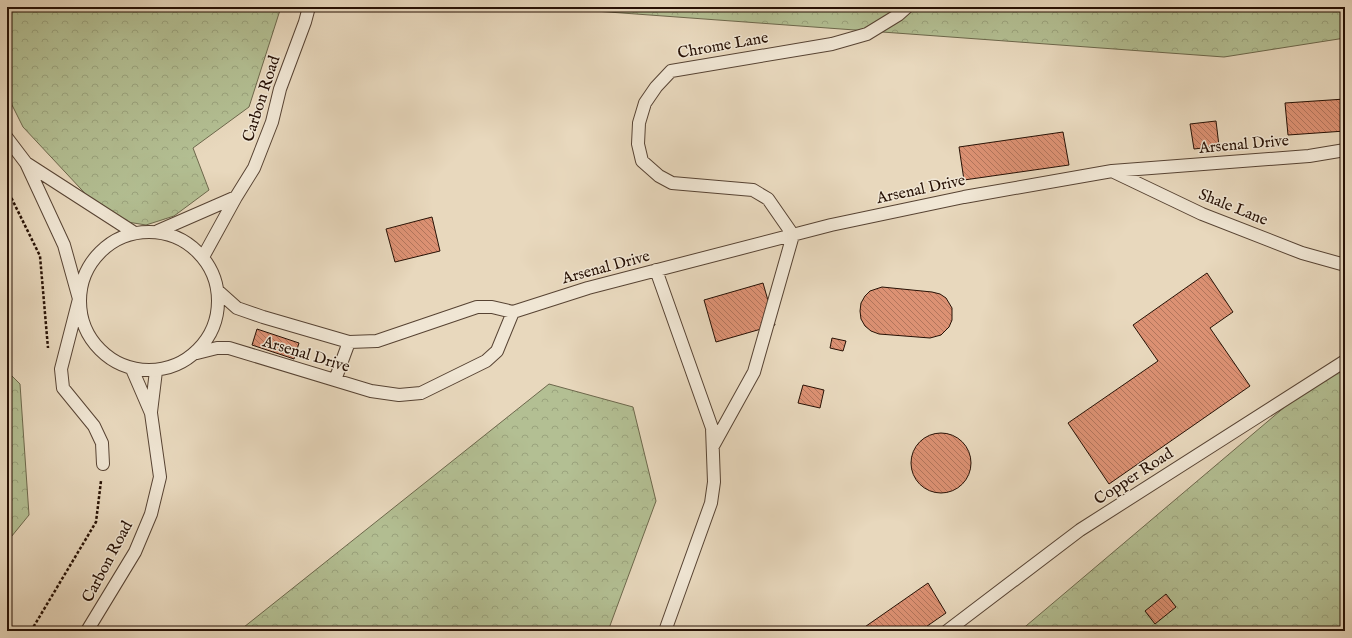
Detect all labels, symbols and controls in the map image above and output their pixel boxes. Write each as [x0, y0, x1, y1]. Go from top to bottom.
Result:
street label: Chrome Lane [676, 28, 770, 64]
street label: Carbon Road [239, 53, 285, 145]
street label: Arsenal Drive [1197, 131, 1290, 159]
street label: Arsenal Drive [874, 171, 967, 209]
street label: Shale Lane [1195, 185, 1271, 231]
street label: Arsenal Drive [559, 247, 652, 290]
street label: Arsenal Drive [259, 332, 352, 378]
street label: Copper Road [1091, 444, 1178, 510]
street label: Carbon Road [78, 517, 138, 606]

